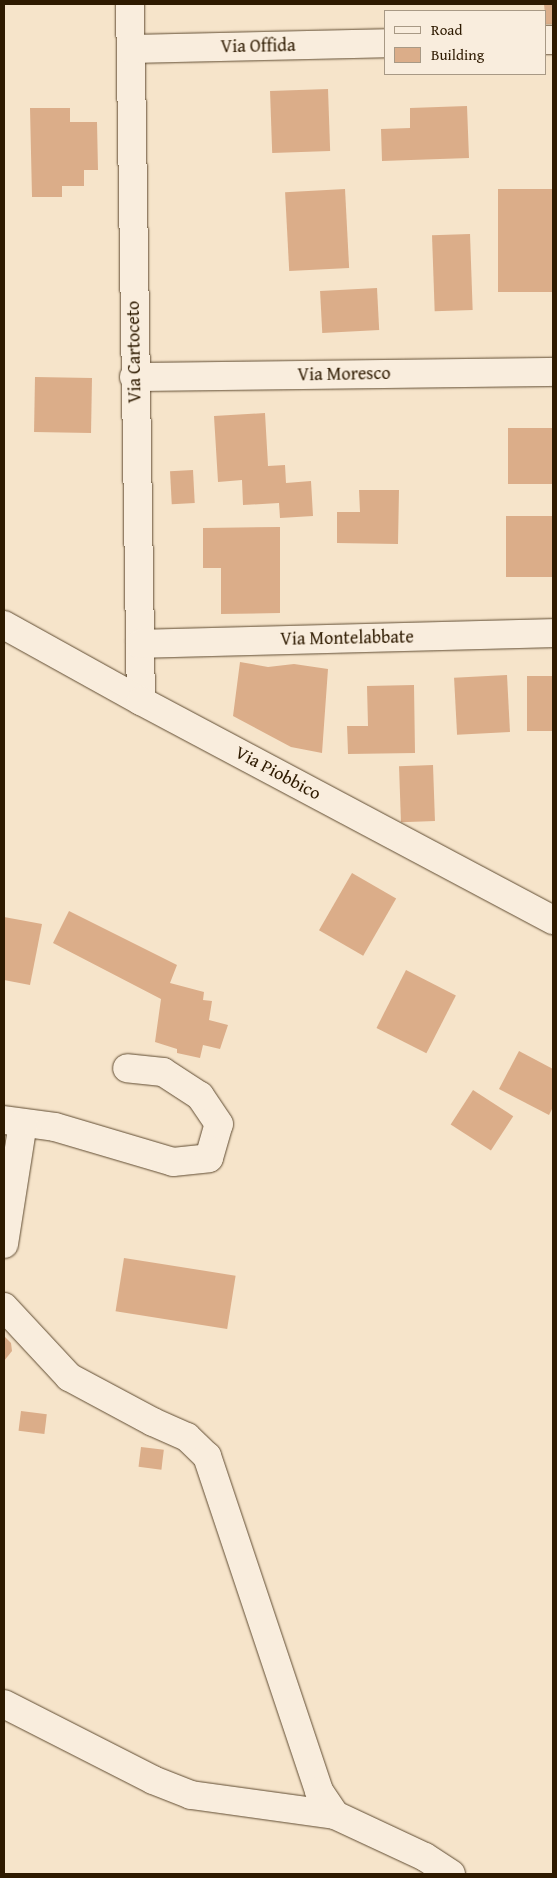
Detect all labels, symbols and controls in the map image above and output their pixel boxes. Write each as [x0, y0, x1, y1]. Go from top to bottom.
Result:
legend [384, 10, 547, 75]
text: Road [431, 19, 462, 40]
street label: Via Offida [220, 35, 296, 57]
text: Building [431, 44, 484, 65]
street label: Via Cartoceto [122, 301, 146, 403]
street label: Via Moresco [297, 362, 391, 386]
street label: Via Montelabbate [280, 626, 414, 650]
street label: Via Piobbico [231, 741, 325, 805]

